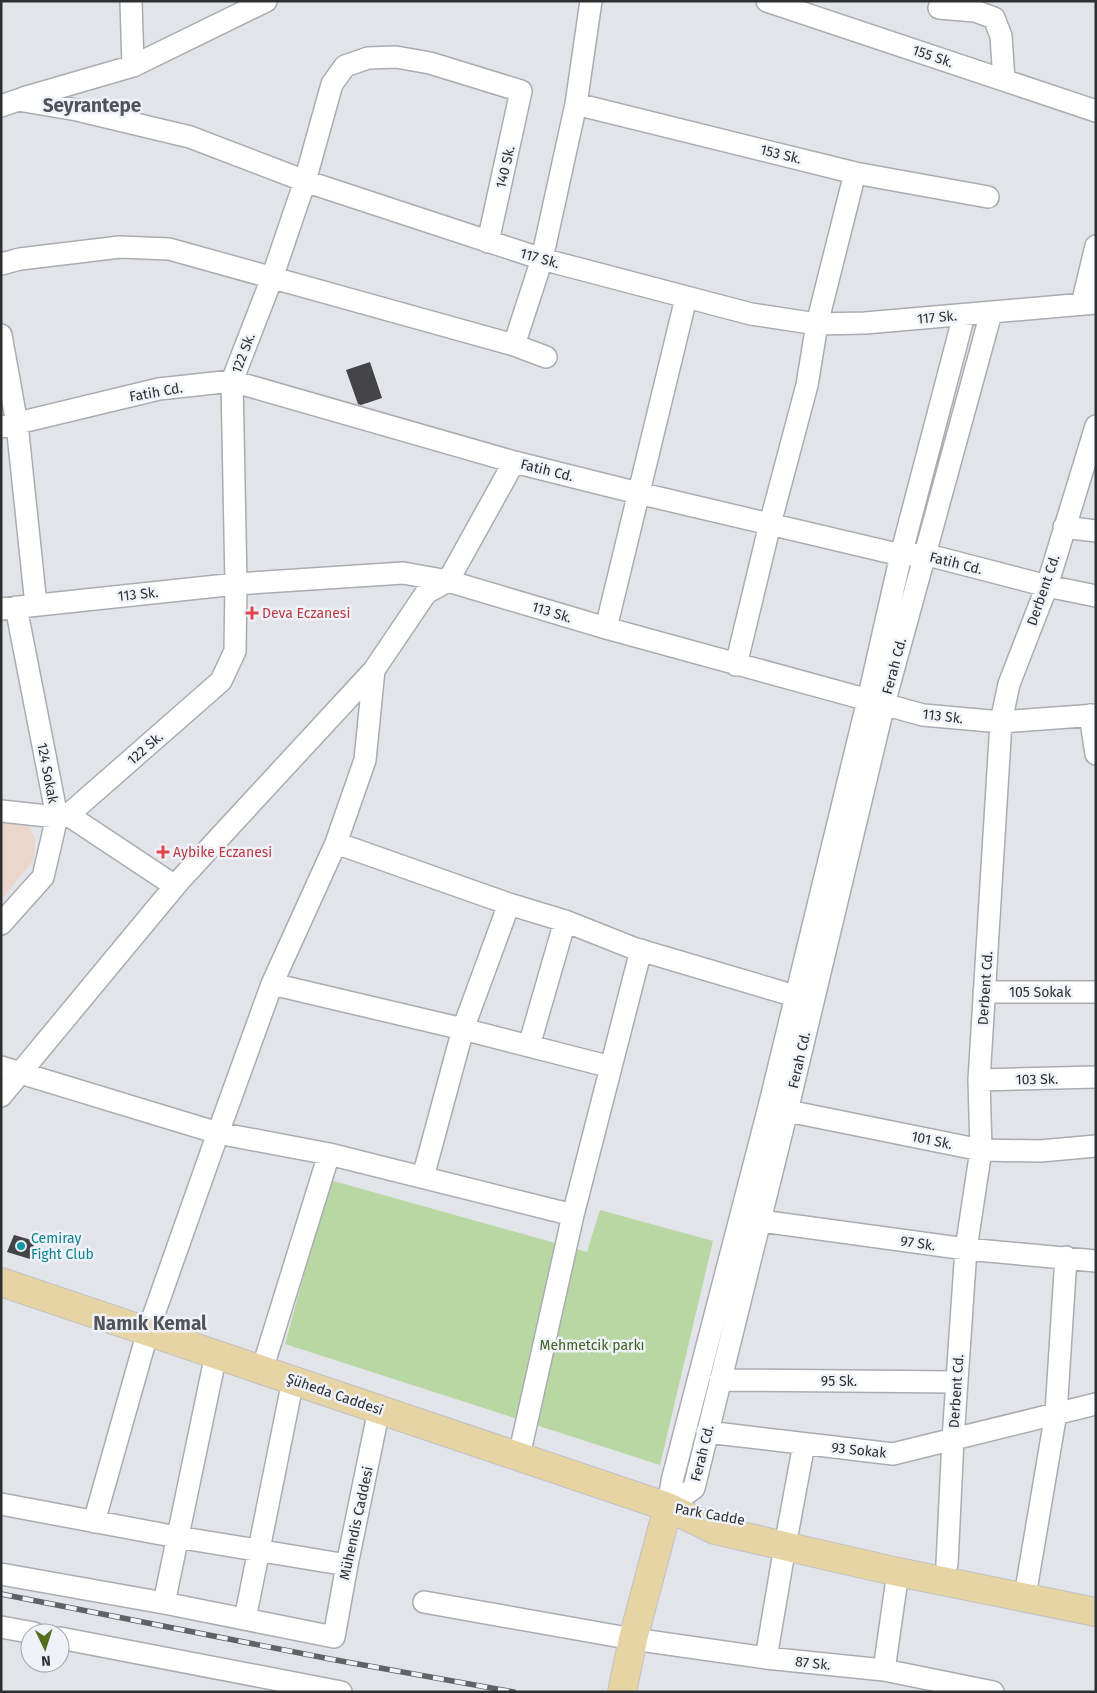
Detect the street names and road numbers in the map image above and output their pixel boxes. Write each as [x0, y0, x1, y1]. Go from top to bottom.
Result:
street label: 155 Sk. [910, 42, 955, 71]
street label: 153 Sk. [758, 141, 803, 168]
street label: 140 Sk. [492, 144, 519, 190]
street label: 117 Sk. [518, 245, 561, 272]
street label: 117 Sk. [916, 307, 958, 328]
street label: 122 Sk. [228, 331, 259, 376]
street label: Fatih Cd. [128, 379, 184, 406]
street label: Fatih Cd. [519, 456, 575, 485]
street label: Fatih Cd. [928, 549, 984, 578]
street label: Derbent Cd. [1023, 552, 1064, 628]
street label: 113 Sk. [117, 584, 159, 605]
street label: 113 Sk. [530, 598, 574, 627]
street label: Ferah Cd. [879, 636, 910, 696]
street label: 113 Sk. [922, 706, 964, 727]
street label: 122 Sk. [124, 728, 167, 769]
street label: 124 Sokak [33, 741, 62, 806]
street label: Derbent Cd. [974, 950, 997, 1026]
street label: 105 Sokak [1009, 984, 1072, 1001]
street label: Ferah Cd. [785, 1030, 814, 1090]
street label: 103 Sk. [1016, 1071, 1058, 1088]
street label: 101 Sk. [910, 1128, 954, 1153]
street label: 97 Sk. [899, 1233, 937, 1254]
street label: Derbent Cd. [945, 1353, 968, 1429]
street label: Şüheda Caddesi [284, 1370, 386, 1419]
street label: 95 Sk. [821, 1373, 857, 1390]
street label: Ferah Cd. [687, 1423, 718, 1483]
street label: 93 Sokak [831, 1439, 888, 1462]
street label: Mühendis Caddesi [336, 1465, 377, 1582]
street label: Park Cadde [673, 1500, 746, 1529]
street label: 87 Sk. [794, 1653, 832, 1674]

